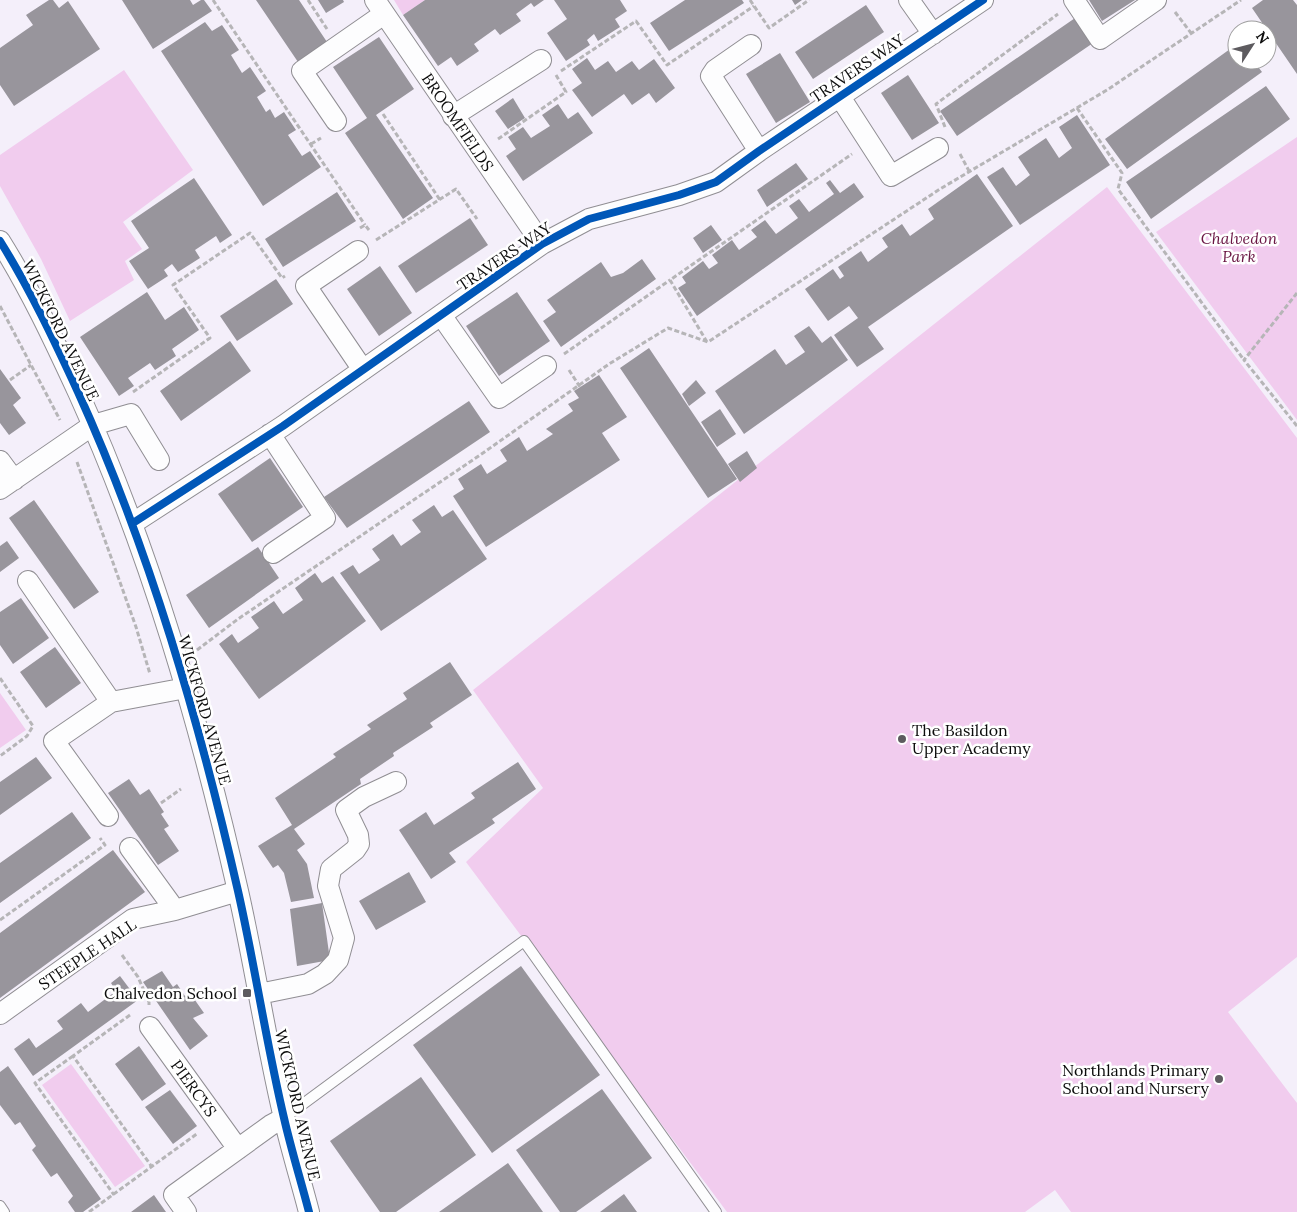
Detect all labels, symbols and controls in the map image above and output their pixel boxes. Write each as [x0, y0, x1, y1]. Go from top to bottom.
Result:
north arrow [1227, 20, 1277, 70]
text: N [1252, 28, 1273, 47]
street label: TRAVERS WAY [806, 29, 908, 107]
street label: BROOMFIELDS [418, 69, 498, 175]
street label: TRAVERS WAY [453, 217, 555, 295]
park label: Chalvedon Park [1201, 228, 1277, 266]
street label: WICKFORD AVENUE [18, 256, 104, 404]
street label: WICKFORD AVENUE [174, 633, 236, 787]
place label: The Basildon Upper Academy [912, 720, 1031, 758]
marker: The Basildon Upper Academy [896, 733, 908, 745]
street label: STEEPLE HALL [34, 914, 140, 994]
place label: Chalvedon School [104, 983, 237, 1003]
marker: Chalvedon School [241, 987, 253, 999]
street label: WICKFORD AVENUE [271, 1027, 325, 1183]
street label: PIERCYS [167, 1056, 221, 1120]
place label: Northlands Primary School and Nursery [1062, 1060, 1210, 1098]
marker: Northlands Primary School and Nursery [1213, 1073, 1225, 1085]

